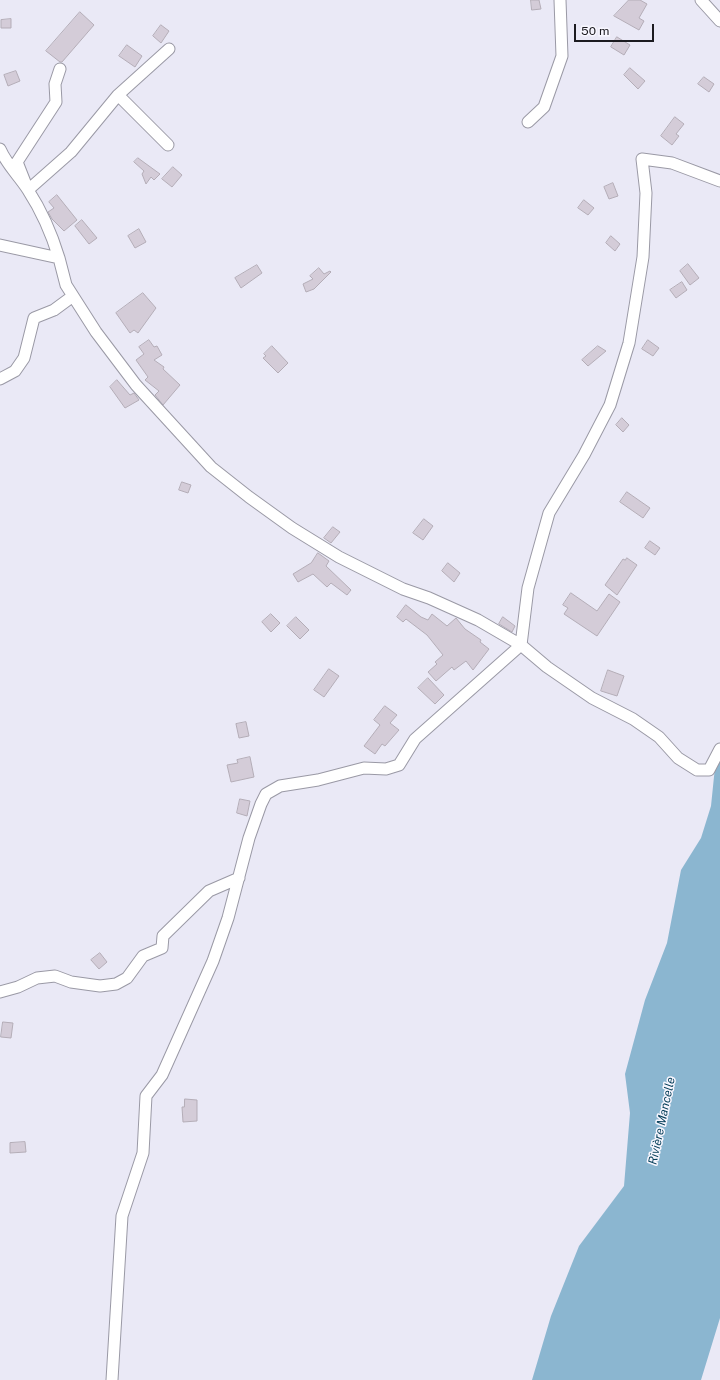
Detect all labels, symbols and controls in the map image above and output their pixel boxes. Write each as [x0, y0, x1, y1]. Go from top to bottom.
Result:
scale bar [576, 16, 656, 42]
text: 50 m [581, 24, 609, 38]
water label: Rivière Mancelle [646, 1076, 678, 1166]

